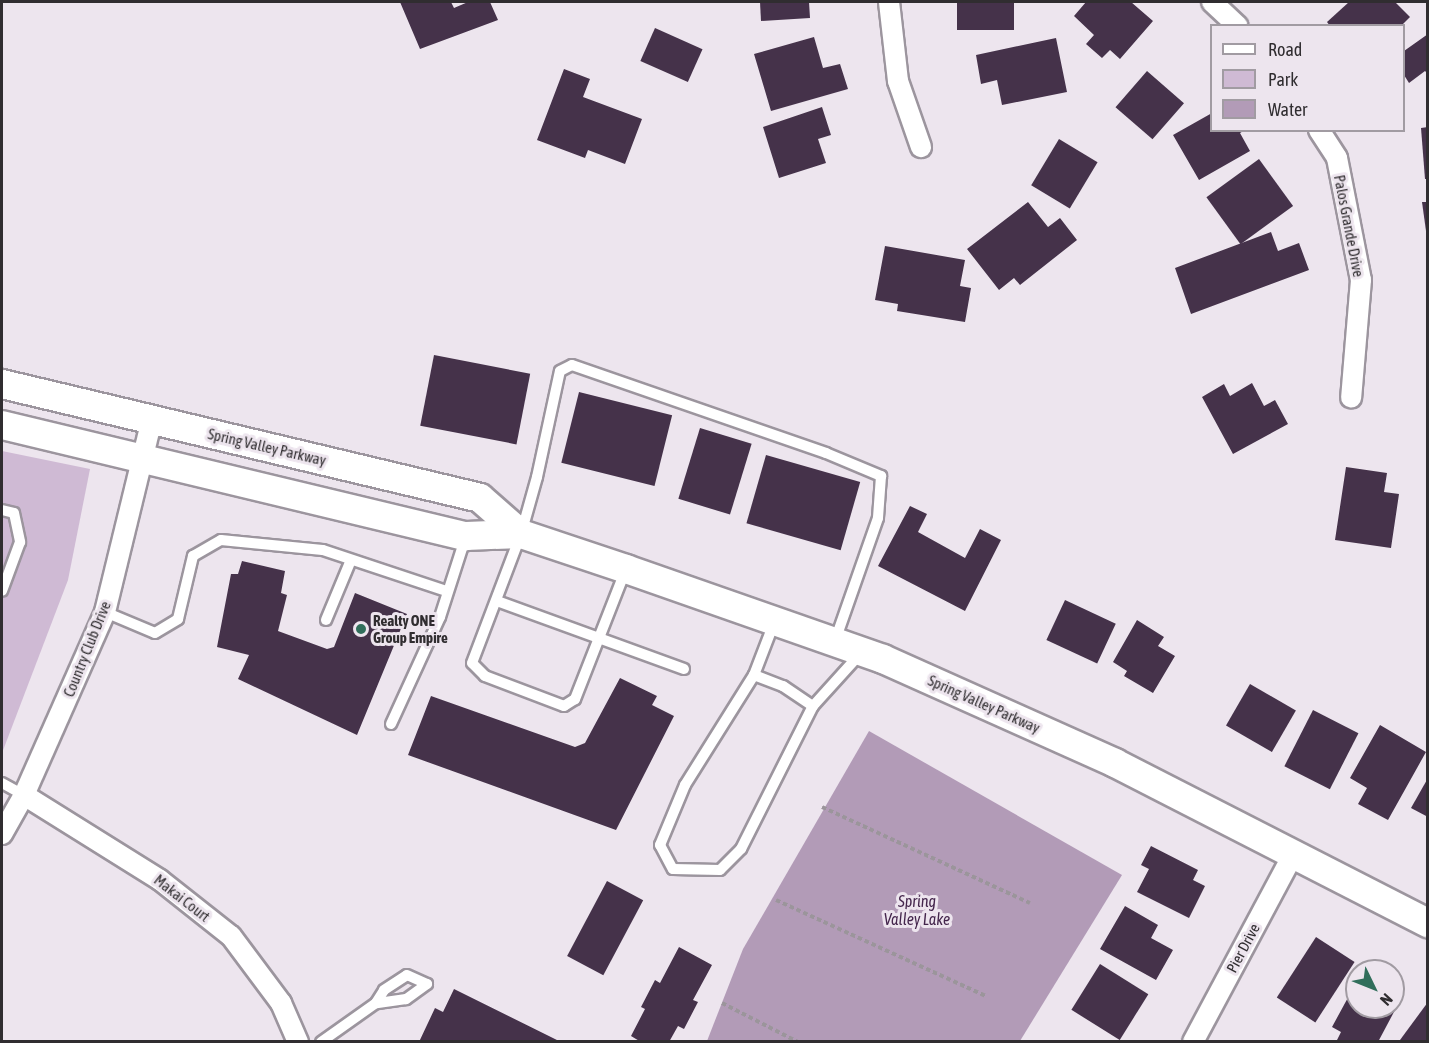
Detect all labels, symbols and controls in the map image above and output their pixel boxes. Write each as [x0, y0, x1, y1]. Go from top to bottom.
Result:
legend [1210, 24, 1405, 132]
text: Road [1268, 39, 1302, 60]
text: Park [1268, 69, 1298, 90]
text: Water [1268, 99, 1307, 120]
street label: Palos Grande Drive [1330, 173, 1368, 279]
street label: Spring Valley Parkway [206, 425, 328, 469]
street label: Country Club Drive [60, 599, 114, 699]
place label: Realty ONE Group Empire [373, 611, 448, 646]
marker: Realty ONE Group Empire [354, 622, 368, 636]
street label: Spring Valley Parkway [925, 671, 1043, 737]
street label: Makai Court [151, 871, 213, 925]
water label: Spring Valley Lake [884, 891, 950, 929]
street label: Pier Drive [1223, 920, 1263, 976]
north arrow [1345, 959, 1405, 1019]
text: N [1377, 990, 1397, 1010]

